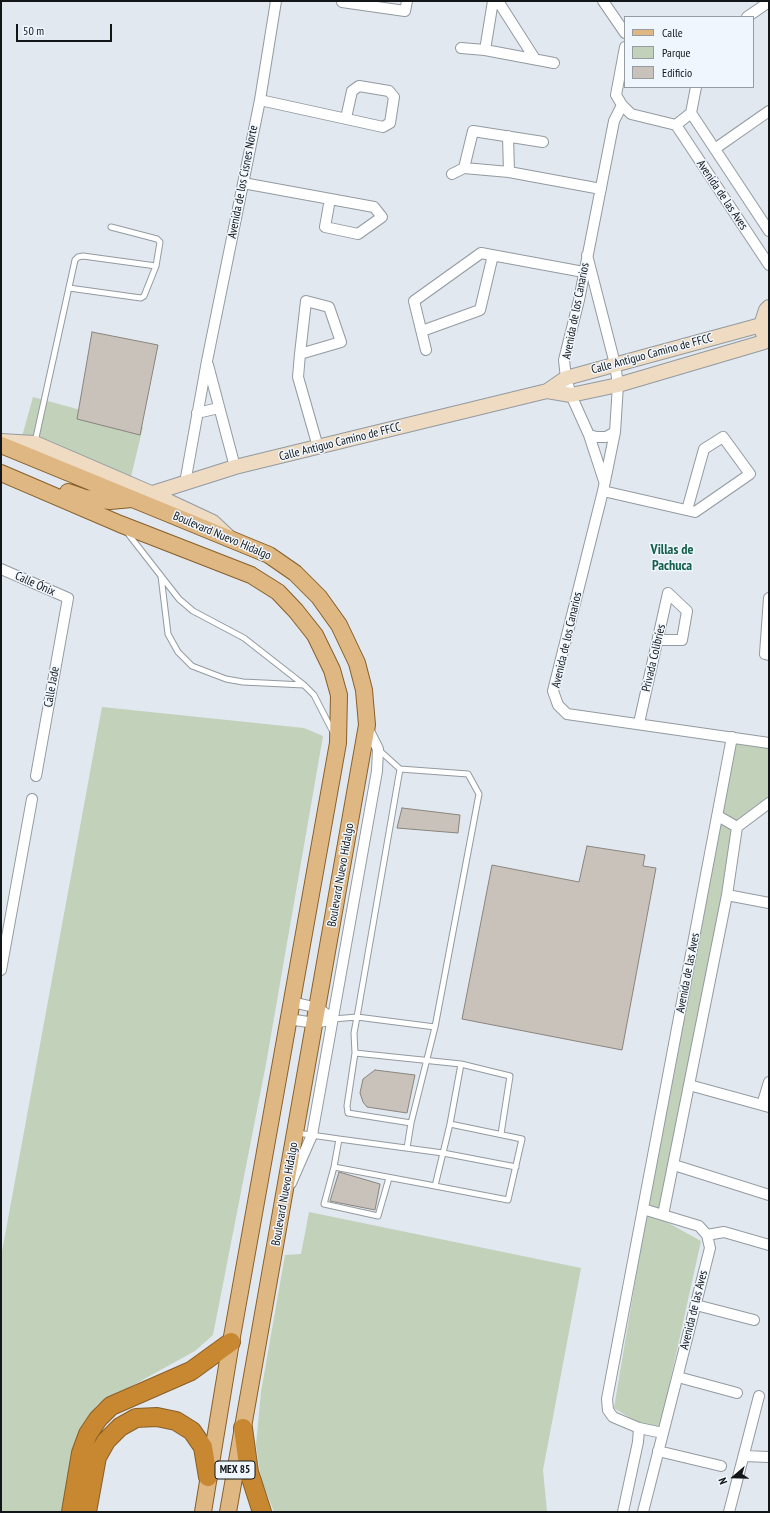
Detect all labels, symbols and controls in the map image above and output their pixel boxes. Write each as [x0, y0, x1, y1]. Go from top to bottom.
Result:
scale bar [18, 16, 114, 42]
legend [624, 16, 754, 88]
text: 50 m [23, 23, 44, 38]
text: Calle [662, 25, 683, 40]
text: Parque [662, 45, 691, 60]
text: Edificio [662, 65, 692, 80]
street label: Avenida de los Cisnes Norte [225, 124, 261, 240]
street label: Avenida de las Aves [693, 157, 751, 233]
street label: Avenida de los Canarios [560, 262, 592, 360]
street label: Calle Antiguo Camino de FFCC [590, 331, 714, 377]
street label: Calle Antiguo Camino de FFCC [278, 420, 402, 464]
street label: Boulevard Nuevo Hidalgo [171, 509, 273, 563]
district label: Villas de Pachuca [651, 542, 693, 574]
street label: Calle Ónix [13, 569, 57, 599]
street label: Avenida de los Canarios [549, 591, 585, 689]
street label: Privada Colibríes [639, 623, 669, 693]
street label: Calle Jade [41, 666, 63, 708]
street label: Boulevard Nuevo Hidalgo [325, 822, 357, 928]
street label: Avenida de las Aves [673, 932, 703, 1014]
street label: Boulevard Nuevo Hidalgo [269, 1141, 301, 1247]
street label: Avenida de las Aves [677, 1269, 711, 1351]
north arrow [714, 1457, 754, 1497]
road number: MEX 85 [215, 1461, 255, 1479]
text: N [715, 1476, 730, 1486]

